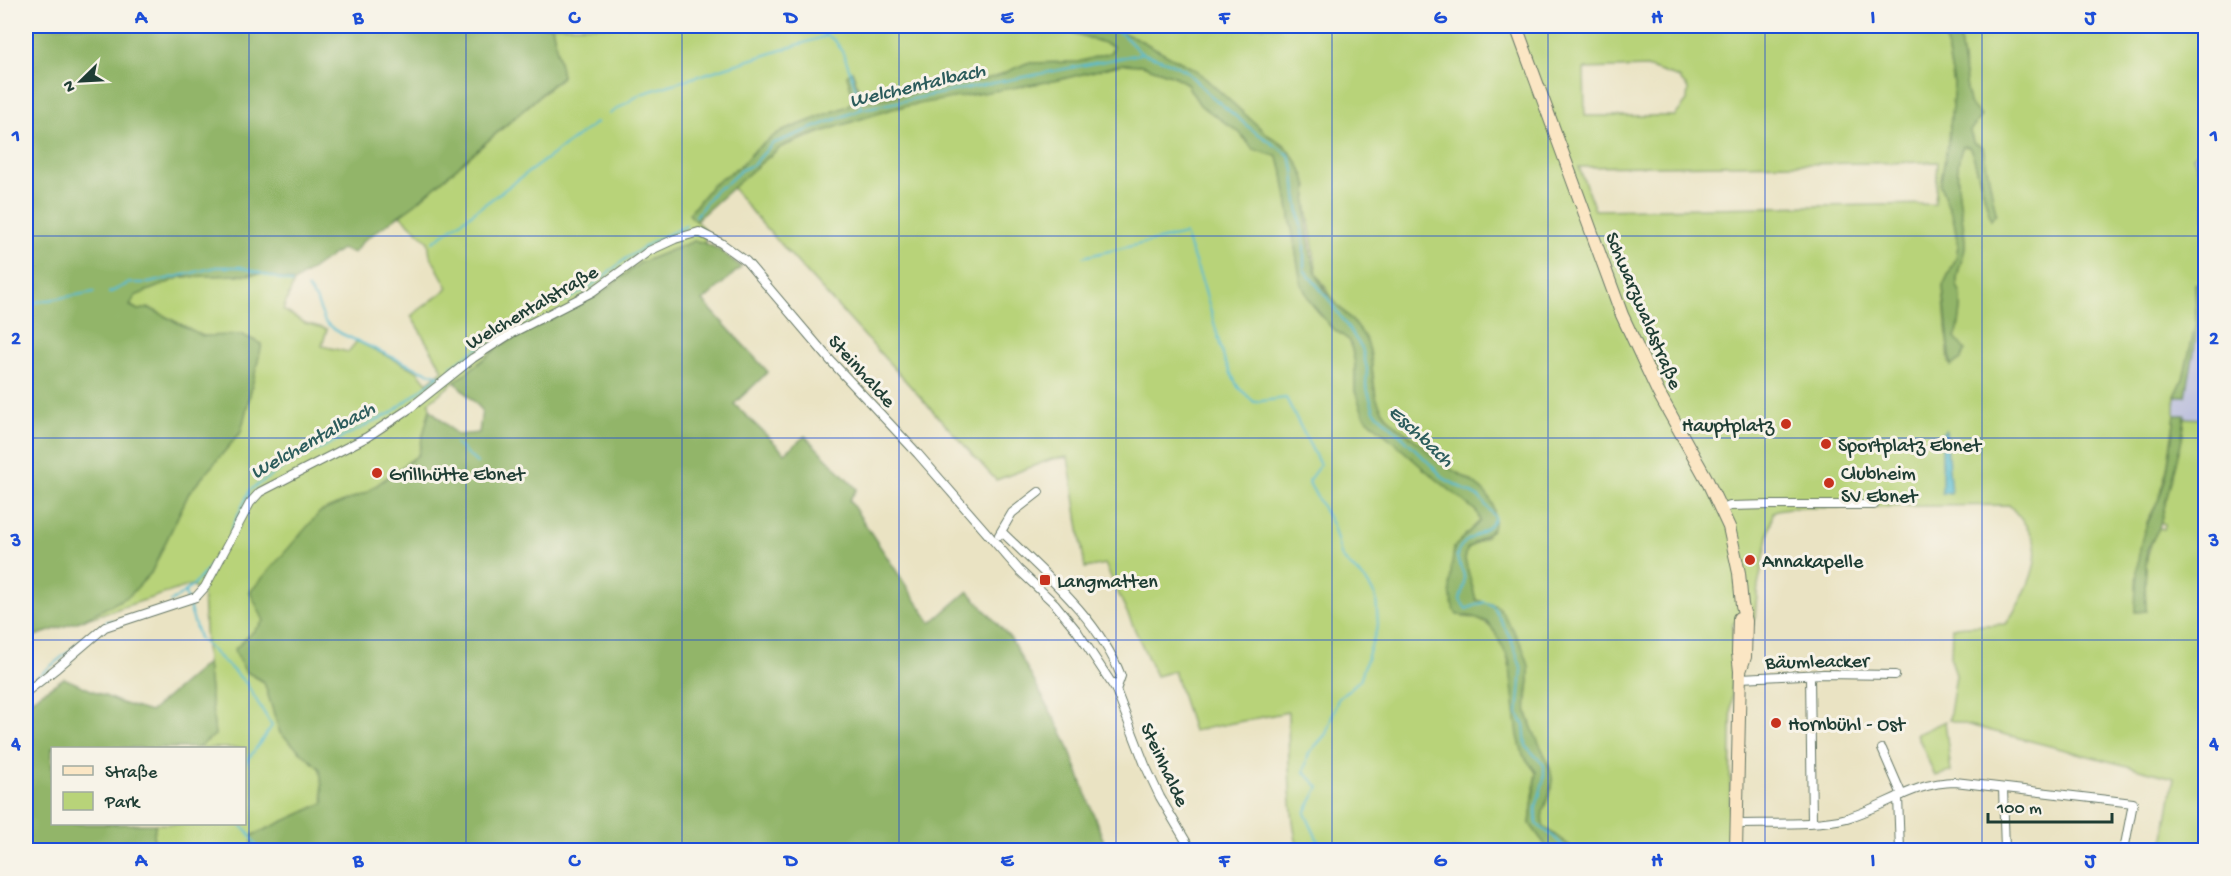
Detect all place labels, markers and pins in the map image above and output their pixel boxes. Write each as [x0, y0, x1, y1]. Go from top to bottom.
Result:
place label: Hauptplatz [1682, 416, 1775, 439]
marker: Hauptplatz [1779, 417, 1793, 431]
place label: Sportplatz Ebnet [1838, 436, 1983, 459]
marker: Sportplatz Ebnet [1819, 437, 1833, 451]
place label: Clubheim SV Ebnet [1841, 464, 1919, 510]
place label: Grillhütte Ebnet [389, 465, 526, 488]
marker: Grillhütte Ebnet [370, 466, 384, 480]
marker: Clubheim SV Ebnet [1822, 476, 1836, 490]
place label: Annakapelle [1762, 552, 1864, 575]
marker: Annakapelle [1743, 553, 1757, 567]
place label: Langmatten [1057, 572, 1158, 595]
marker: Langmatten [1038, 573, 1052, 587]
place label: Hornbühl - Ost [1788, 715, 1907, 738]
marker: Hornbühl - Ost [1769, 716, 1783, 730]

